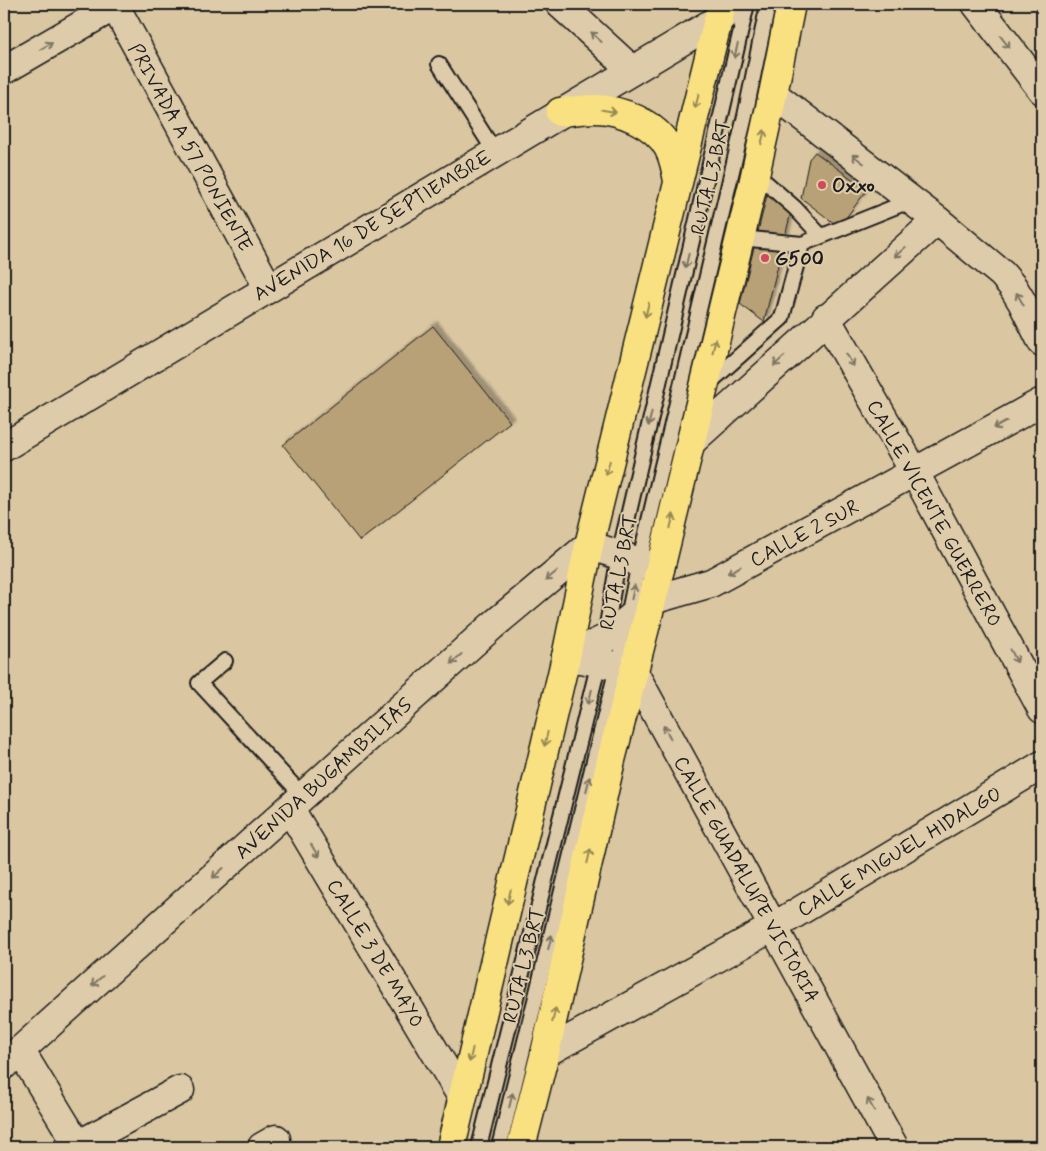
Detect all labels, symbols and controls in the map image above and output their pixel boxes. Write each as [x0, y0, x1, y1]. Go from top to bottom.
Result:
one-way arrow [590, 31, 603, 43]
one-way arrow [1000, 35, 1011, 48]
street label: PRIVADA A 57 PONIENTE [121, 39, 258, 257]
one-way arrow [38, 40, 53, 50]
one-way arrow [731, 43, 740, 59]
one-way arrow [692, 92, 701, 108]
one-way arrow [600, 106, 616, 116]
street label: RUTA L3 BRT [685, 117, 738, 238]
one-way arrow [759, 129, 768, 145]
street label: AVENIDA 16 DE SEPTIEMBRE [249, 144, 497, 308]
one-way arrow [851, 154, 865, 164]
place label: Oxxo [832, 173, 875, 200]
marker: Oxxo [816, 179, 828, 191]
place label: G500 [775, 246, 824, 273]
one-way arrow [894, 246, 907, 258]
one-way arrow [682, 252, 691, 268]
marker: G500 [759, 252, 771, 264]
one-way arrow [1014, 292, 1024, 306]
one-way arrow [642, 301, 651, 317]
one-way arrow [710, 339, 719, 355]
one-way arrow [846, 353, 856, 367]
one-way arrow [773, 355, 786, 367]
street label: CALLE VICENTE GUERRERO [860, 395, 1008, 632]
one-way arrow [645, 410, 654, 426]
one-way arrow [993, 421, 1007, 431]
one-way arrow [603, 459, 612, 475]
street label: CALLE 2 SUR [745, 494, 864, 574]
street label: RUTA L3 BRT [594, 512, 645, 633]
one-way arrow [668, 514, 677, 530]
one-way arrow [728, 566, 742, 576]
one-way arrow [545, 571, 558, 582]
one-way arrow [629, 584, 639, 600]
one-way arrow [1009, 648, 1019, 663]
one-way arrow [449, 653, 462, 665]
one-way arrow [585, 689, 594, 705]
street label: AVENIDA BUGAMBILIAS [230, 692, 418, 866]
one-way arrow [661, 725, 671, 739]
one-way arrow [541, 730, 550, 746]
street label: CALLE GUADALUPE VICTORIA [666, 752, 825, 1008]
one-way arrow [584, 777, 594, 793]
street label: CALLE MIGUEL HIDALGO [793, 781, 1007, 924]
one-way arrow [310, 843, 320, 857]
one-way arrow [585, 849, 594, 865]
one-way arrow [212, 867, 225, 878]
street label: CALLE 3 DE MAYO [320, 875, 430, 1033]
one-way arrow [504, 889, 513, 905]
street label: RUTA L3 BRT [497, 905, 552, 1026]
one-way arrow [545, 935, 555, 951]
one-way arrow [91, 976, 104, 987]
one-way arrow [549, 1007, 559, 1023]
one-way arrow [466, 1047, 475, 1063]
one-way arrow [507, 1092, 516, 1108]
one-way arrow [866, 1097, 876, 1112]

